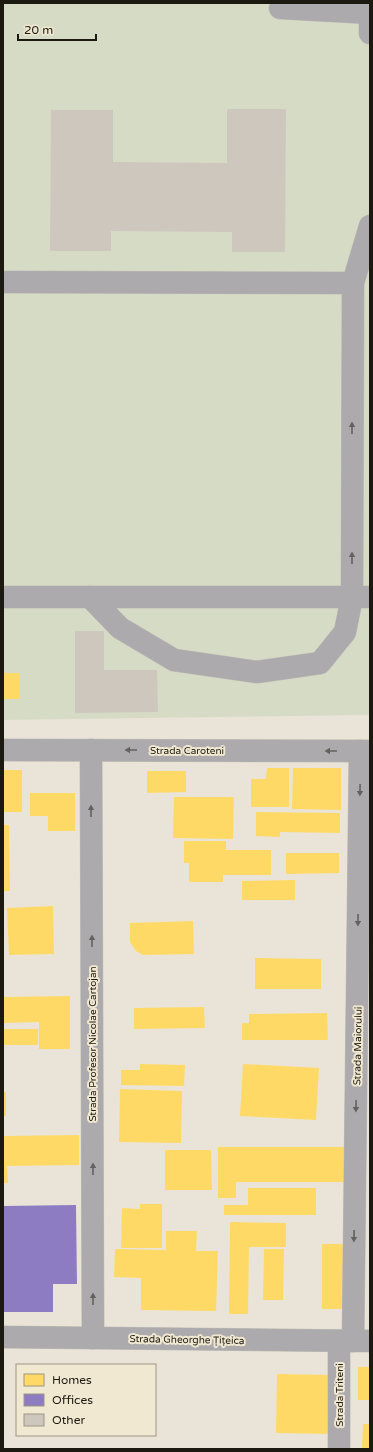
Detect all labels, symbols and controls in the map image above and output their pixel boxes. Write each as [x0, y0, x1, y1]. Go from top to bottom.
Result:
scale bar [18, 16, 96, 42]
text: 20 m [24, 23, 53, 37]
one-way arrow [349, 421, 355, 434]
one-way arrow [349, 551, 355, 564]
street label: Strada Caroteni [150, 745, 224, 757]
one-way arrow [124, 747, 137, 753]
one-way arrow [324, 748, 337, 754]
one-way arrow [357, 784, 363, 797]
one-way arrow [88, 804, 94, 817]
one-way arrow [355, 914, 362, 926]
one-way arrow [89, 934, 95, 947]
street label: Strada Profesor Nicolae Cartojan [87, 966, 99, 1122]
street label: Strada Maiorului [351, 1007, 365, 1085]
one-way arrow [353, 1100, 359, 1113]
one-way arrow [90, 1162, 96, 1175]
one-way arrow [351, 1230, 357, 1243]
one-way arrow [90, 1292, 96, 1305]
street label: Strada Gheorghe Țițeica [129, 1333, 244, 1347]
street label: Strada Triteni [334, 1363, 346, 1427]
legend [16, 1364, 156, 1436]
text: Homes [52, 1373, 92, 1387]
text: Offices [52, 1393, 93, 1407]
text: Other [52, 1413, 85, 1427]

